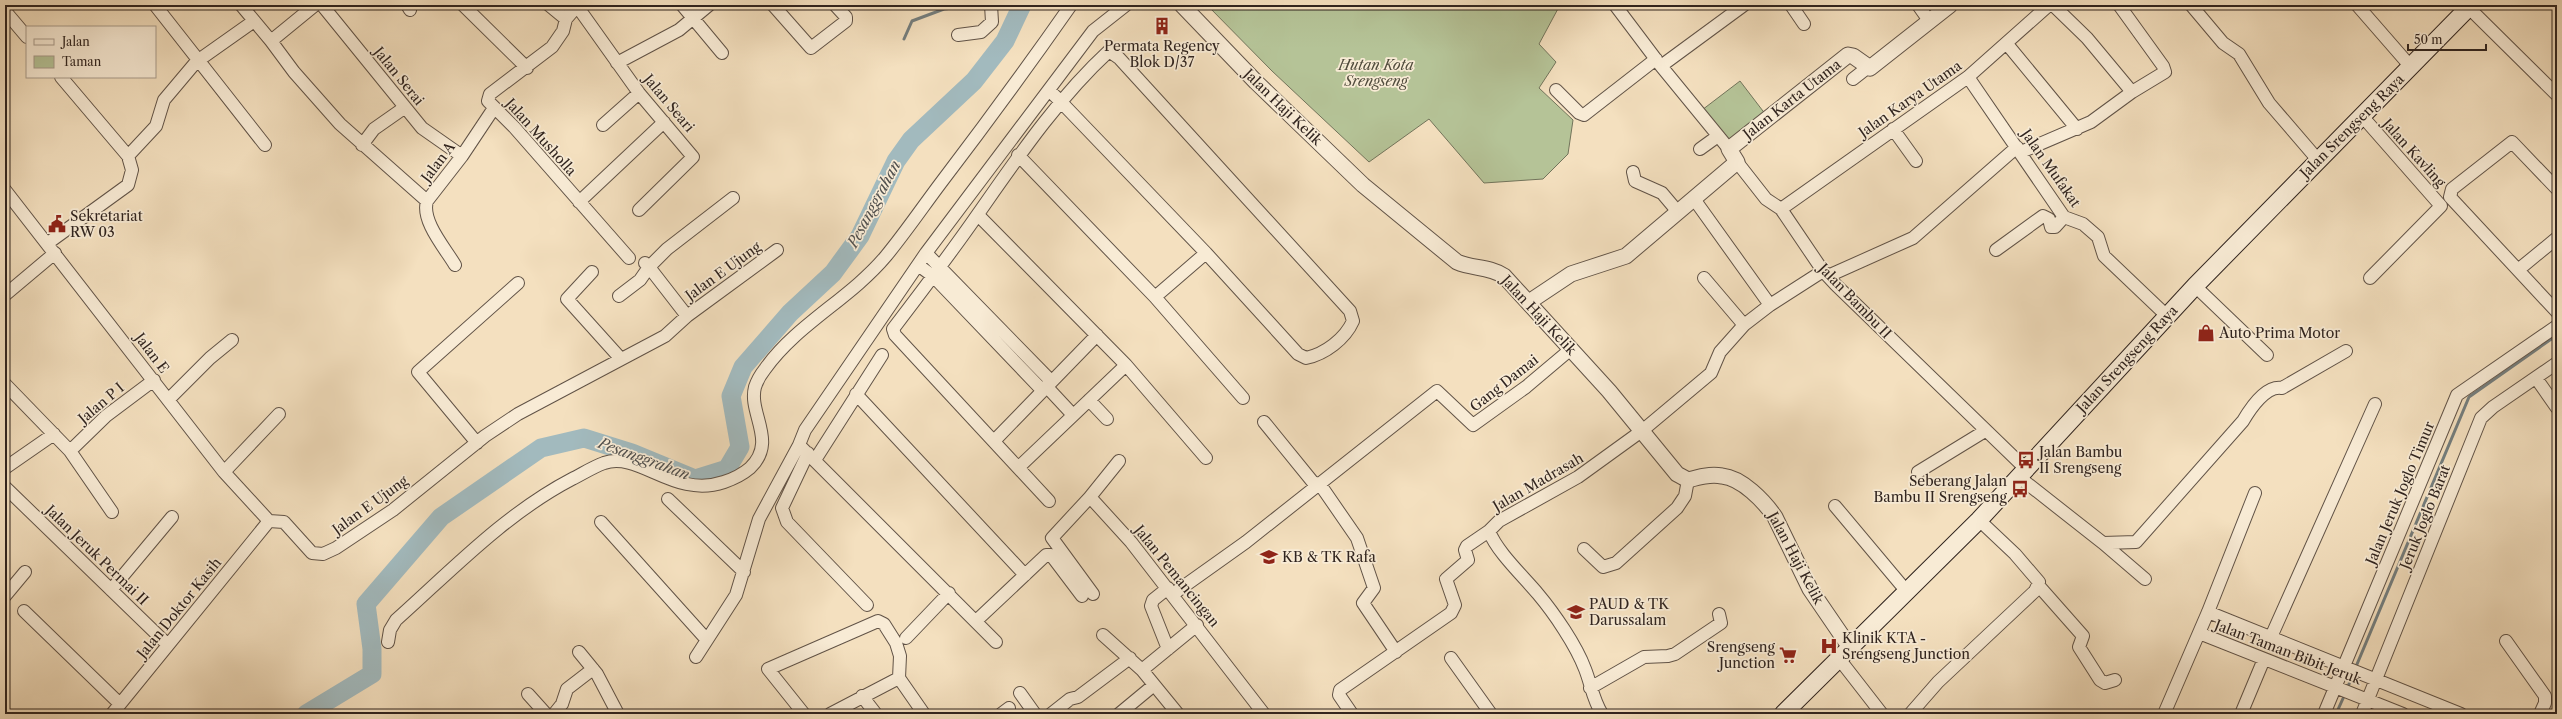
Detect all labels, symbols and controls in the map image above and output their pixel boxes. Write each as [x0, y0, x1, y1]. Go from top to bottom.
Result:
building icon: Permata Regency Blok D/37 [1152, 16, 1172, 36]
legend [26, 26, 156, 78]
scale bar [2408, 26, 2486, 52]
text: 50 m [2414, 32, 2443, 47]
text: Jalan [60, 34, 90, 49]
place label: Permata Regency Blok D/37 [1104, 37, 1220, 71]
street label: Jalan Serai [369, 42, 428, 109]
text: Taman [62, 54, 102, 69]
street label: Jalan Karta Utama [1738, 55, 1845, 144]
park label: Hutan Kota Srengseng [1337, 56, 1414, 90]
street label: Jalan Karya Utama [1853, 56, 1966, 142]
street label: Jalan Haji Kelik [1239, 64, 1327, 150]
street label: Jalan Seari [638, 69, 698, 136]
street label: Jalan Srengseng Raya [2295, 70, 2408, 183]
street label: Jalan Musholla [500, 93, 581, 180]
street label: Jalan Kavling [2377, 113, 2450, 191]
street label: Jalan Mufakat [2016, 124, 2085, 211]
street label: Jalan A [416, 138, 459, 187]
water label: Pesanggrahan [842, 157, 904, 251]
place label: Sekretariat RW 03 [70, 207, 143, 241]
public building icon: Sekretariat RW 03 [47, 214, 67, 234]
street label: Jalan E Ujung [680, 237, 765, 306]
street label: Jalan Bambu II [1813, 258, 1895, 342]
street label: Jalan Haji Kelik [1496, 270, 1581, 359]
street label: Jalan Srengseng Raya [2071, 301, 2182, 418]
shop icon: Auto Prima Motor [2196, 323, 2216, 343]
place label: Auto Prima Motor [2218, 324, 2340, 342]
street label: Jalan E [130, 328, 173, 377]
street label: Gang Damai [1466, 351, 1542, 415]
street label: Jalan P I [73, 379, 127, 429]
street label: Jalan Jeruk Joglo Timur [2361, 419, 2438, 569]
water label: Pesanggrahan [595, 433, 692, 484]
place label: Jalan Bambu II Srengseng [2037, 443, 2123, 477]
street label: Jalan Madrasah [1488, 449, 1587, 516]
bus stop icon: Jalan Bambu II Srengseng [2016, 450, 2036, 470]
street label: Jeruk Joglo Barat [2395, 462, 2454, 574]
street label: Jalan E Ujung [327, 471, 412, 540]
place label: Seberang Jalan Bambu II Srengseng [1874, 472, 2008, 506]
bus stop icon: Seberang Jalan Bambu II Srengseng [2010, 479, 2030, 499]
street label: Jalan Jeruk Permai II [40, 500, 152, 609]
street label: Jalan Haji Kelik [1763, 507, 1828, 608]
street label: Jalan Pemancingan [1129, 520, 1224, 631]
school or university icon: KB & TK Rafa [1259, 547, 1279, 567]
place label: KB & TK Rafa [1282, 548, 1376, 566]
street label: Jalan Doktor Kasih [132, 554, 225, 664]
place label: PAUD & TK Darussalam [1589, 595, 1670, 629]
school or university icon: PAUD & TK Darussalam [1566, 602, 1586, 622]
street label: Jalan Taman Bibit Jeruk [2210, 615, 2365, 689]
place label: Klinik KTA - Srengseng Junction [1842, 629, 1970, 663]
hospital icon: Klinik KTA - Srengseng Junction [1819, 636, 1839, 656]
place label: Srengseng Junction [1707, 638, 1776, 672]
supermarket icon: Srengseng Junction [1778, 645, 1798, 665]

